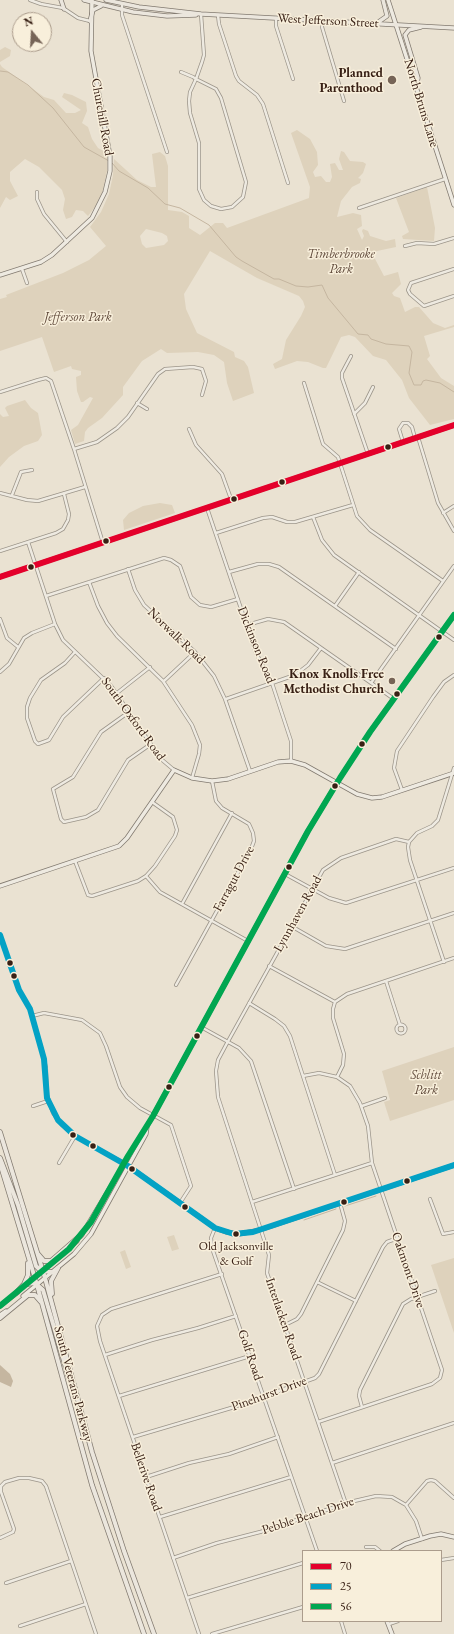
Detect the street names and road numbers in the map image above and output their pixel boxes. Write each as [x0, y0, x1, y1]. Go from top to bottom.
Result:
street label: West Jefferson Street [277, 11, 379, 31]
street label: North Bruns Lane [400, 57, 442, 149]
street label: Churchill Road [88, 77, 116, 157]
street label: Dickinson Road [233, 604, 279, 686]
street label: Norwalk Road [144, 605, 208, 667]
street label: South Oxford Road [98, 674, 168, 764]
street label: Farragut Drive [210, 843, 258, 915]
street label: Lynnhaven Road [271, 873, 325, 955]
street label: Oakmont Drive [388, 1230, 428, 1310]
street label: Interlacken Road [262, 1276, 304, 1362]
street label: South Veterans Parkway [50, 1324, 96, 1444]
street label: Golf Road [234, 1328, 266, 1382]
street label: Pinehurst Drive [229, 1373, 309, 1415]
street label: Bellerive Road [127, 1441, 165, 1513]
street label: Pebble Beach Drive [260, 1494, 356, 1538]

